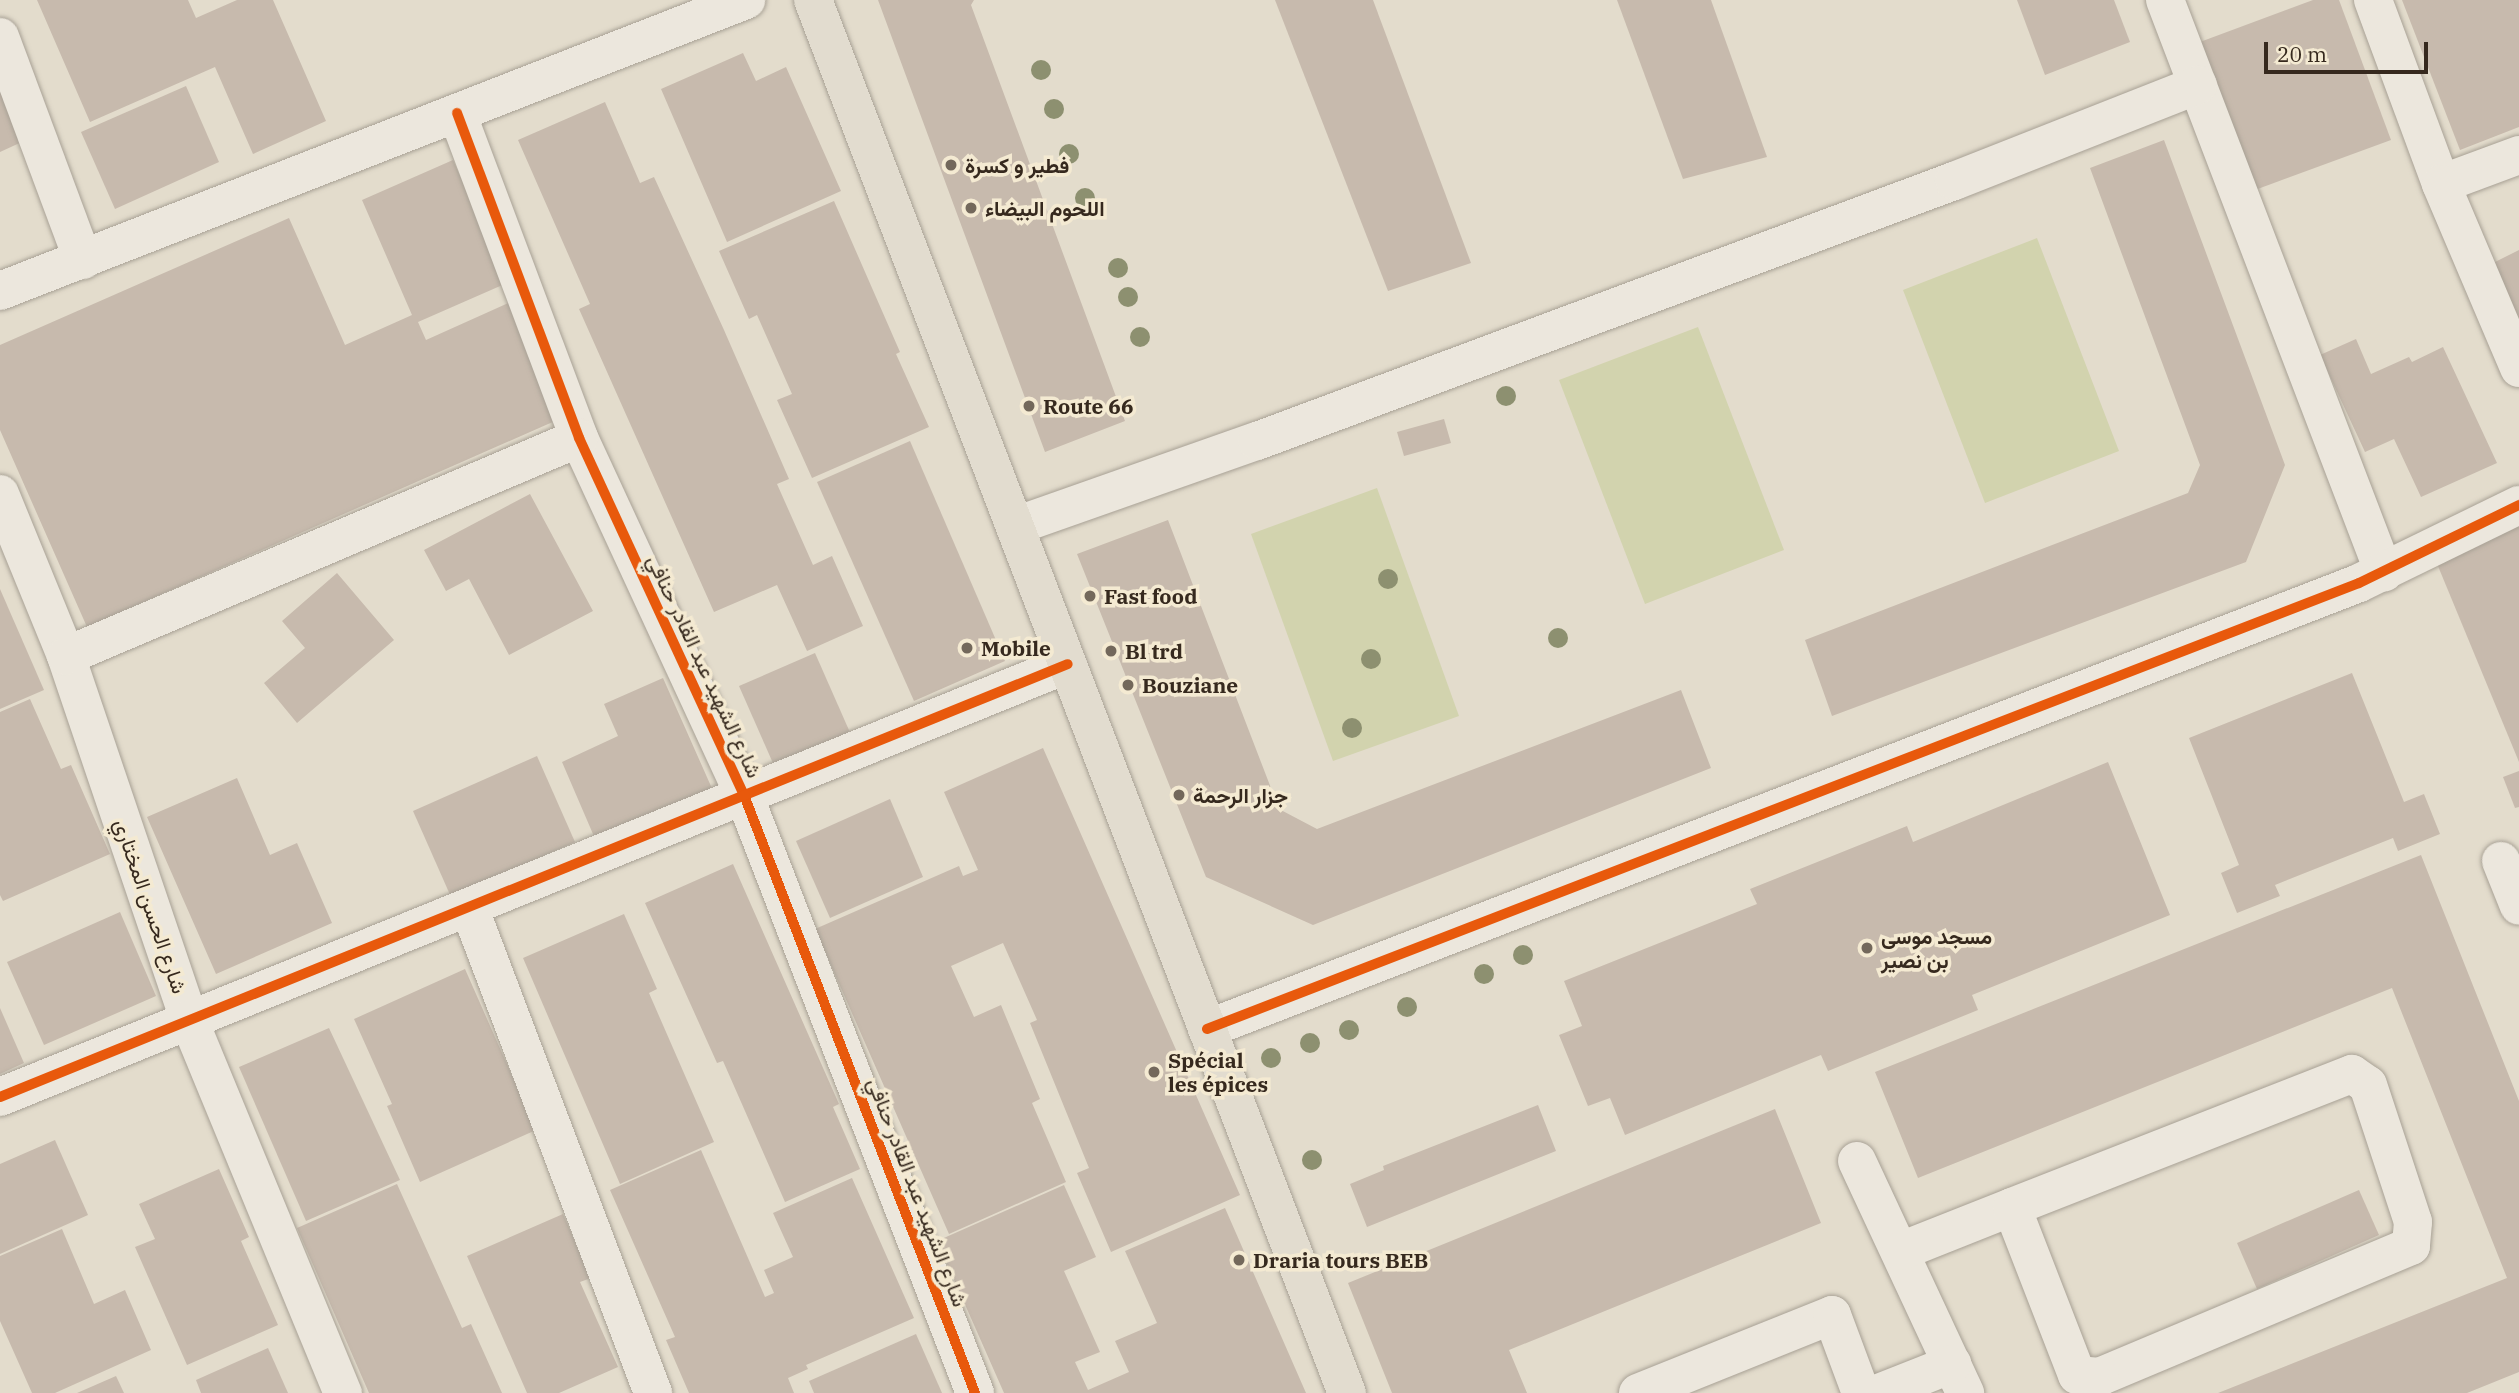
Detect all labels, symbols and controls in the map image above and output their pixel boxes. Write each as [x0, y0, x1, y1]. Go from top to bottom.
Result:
scale bar [2267, 28, 2432, 72]
text: 20 m [2277, 40, 2327, 68]
place label: فطير و كسرة [965, 152, 1069, 178]
marker: فطير و كسرة [943, 157, 959, 173]
place label: اللحوم البيضاء [985, 195, 1105, 221]
marker: اللحوم البيضاء [963, 200, 979, 216]
place label: Route 66 [1043, 393, 1134, 419]
marker: Route 66 [1021, 398, 1037, 414]
street label: شارع الشهيد عبد القادر حنافي [642, 551, 768, 781]
place label: Fast food [1104, 583, 1197, 609]
marker: Fast food [1082, 588, 1098, 604]
place label: Mobile [981, 635, 1051, 661]
place label: Bl trd [1125, 638, 1183, 664]
marker: Mobile [959, 640, 975, 656]
marker: Bl trd [1103, 643, 1119, 659]
place label: Bouziane [1142, 672, 1238, 698]
marker: Bouziane [1120, 677, 1136, 693]
place label: جزار الرحمة [1193, 782, 1288, 808]
marker: جزار الرحمة [1171, 787, 1187, 803]
street label: شارع الحسن المختاري [109, 815, 193, 997]
place label: مسجد موسى بن نصير [1881, 923, 1992, 973]
marker: مسجد موسى بن نصير [1859, 940, 1875, 956]
place label: Spécial les épices [1168, 1047, 1268, 1097]
marker: Spécial les épices [1146, 1064, 1162, 1080]
street label: شارع الشهيد عبد القادر حنافي [863, 1074, 973, 1310]
place label: Draria tours BEB [1253, 1247, 1428, 1273]
marker: Draria tours BEB [1231, 1252, 1247, 1268]

